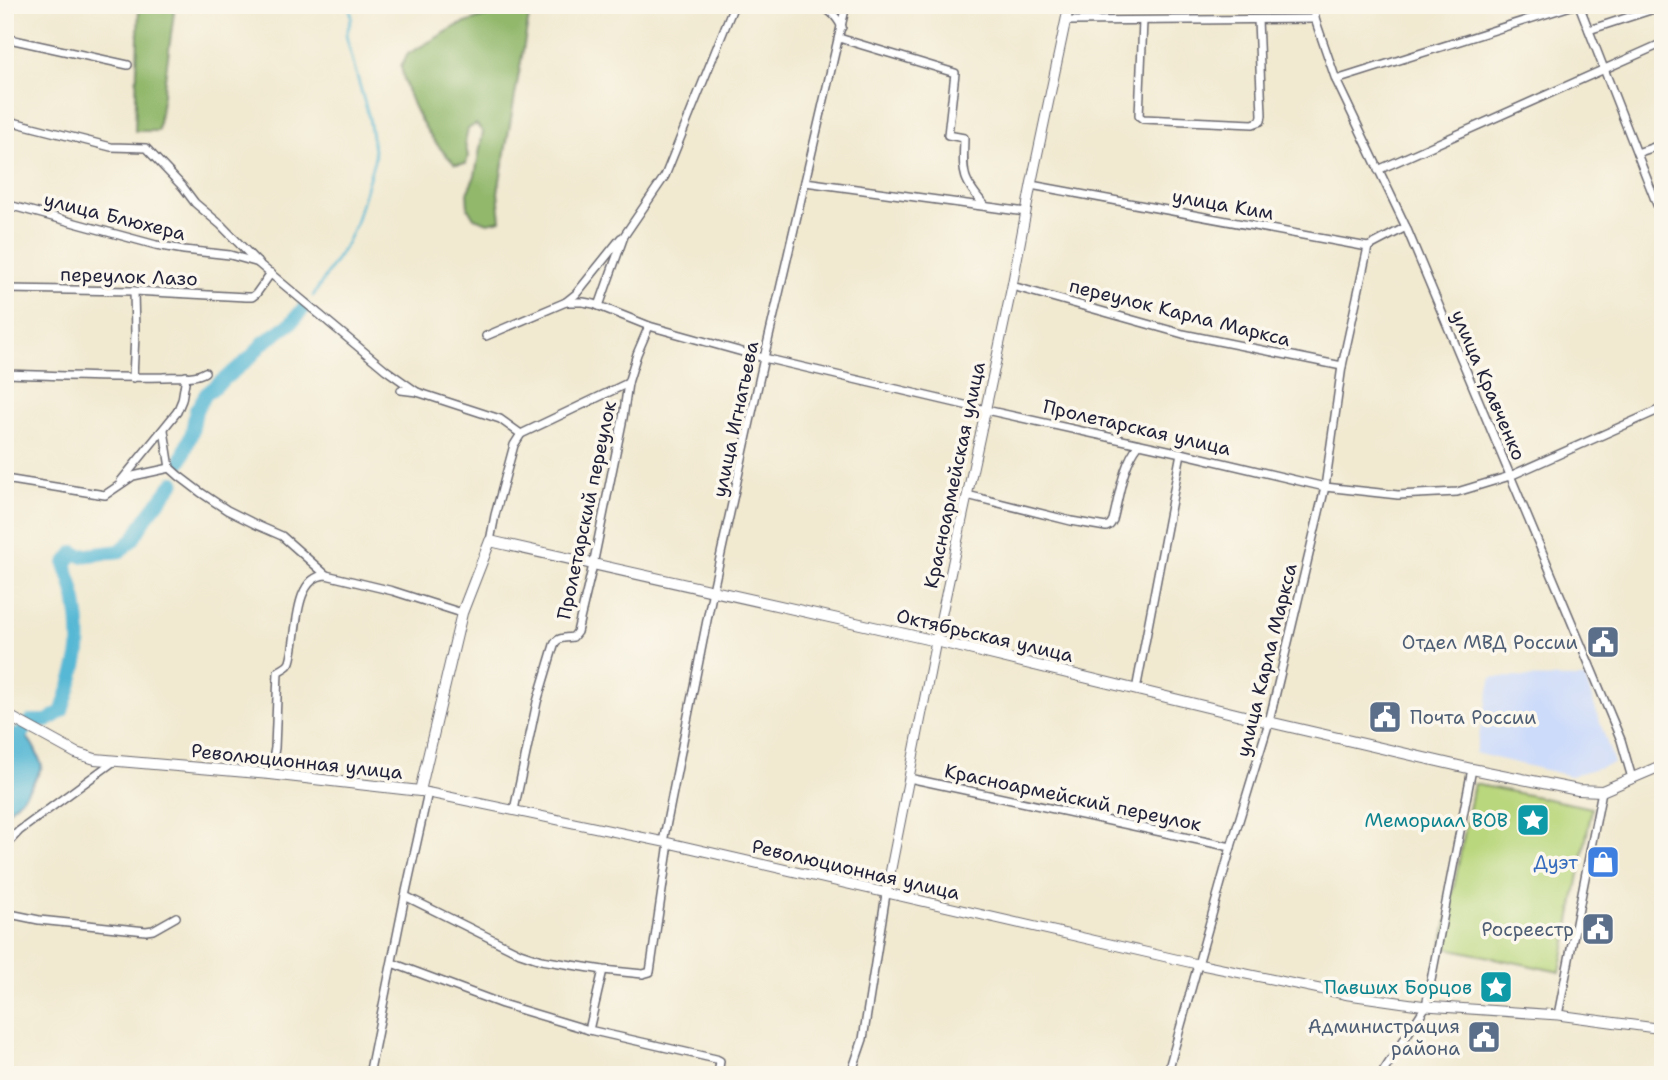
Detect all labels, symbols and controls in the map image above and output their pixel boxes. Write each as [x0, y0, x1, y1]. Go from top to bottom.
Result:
street label: улица Ким [1170, 183, 1276, 226]
street label: улица Блюхера [41, 187, 189, 246]
street label: переулок Лазо [60, 262, 198, 291]
street label: переулок Карла Маркса [1067, 273, 1293, 352]
street label: улица Кравченко [1446, 306, 1532, 464]
street label: улица Игнатьева [707, 338, 764, 500]
street label: Красноармейская улица [918, 359, 991, 591]
street label: Пролетарская улица [1041, 394, 1233, 461]
street label: Пролетарский переулок [551, 399, 622, 622]
street label: улица Карла Маркса [1230, 561, 1303, 760]
street label: Октябрьская улица [894, 603, 1076, 668]
public building icon: Отдел МВД России [1584, 623, 1622, 661]
place label: Отдел МВД России [1402, 630, 1578, 655]
public building icon: Почта России [1366, 698, 1404, 736]
place label: Почта России [1410, 705, 1536, 730]
street label: Революционная улица [190, 738, 404, 785]
street label: Красноармейский переулок [942, 758, 1204, 837]
place icon: Мемориал ВОВ [1514, 801, 1552, 839]
place label: Мемориал ВОВ [1364, 808, 1508, 833]
street label: Революционная улица [749, 833, 962, 906]
shop icon: Дуэт [1584, 843, 1622, 881]
place label: Дуэт [1534, 850, 1578, 875]
public building icon: Росреестр [1579, 910, 1617, 948]
place label: Росреестр [1482, 917, 1574, 942]
place icon: Павших Борцов [1477, 968, 1515, 1006]
place label: Павших Борцов [1324, 975, 1472, 1000]
place label: Администрация района [1308, 1014, 1460, 1061]
public building icon: Администрация района [1465, 1018, 1503, 1056]

